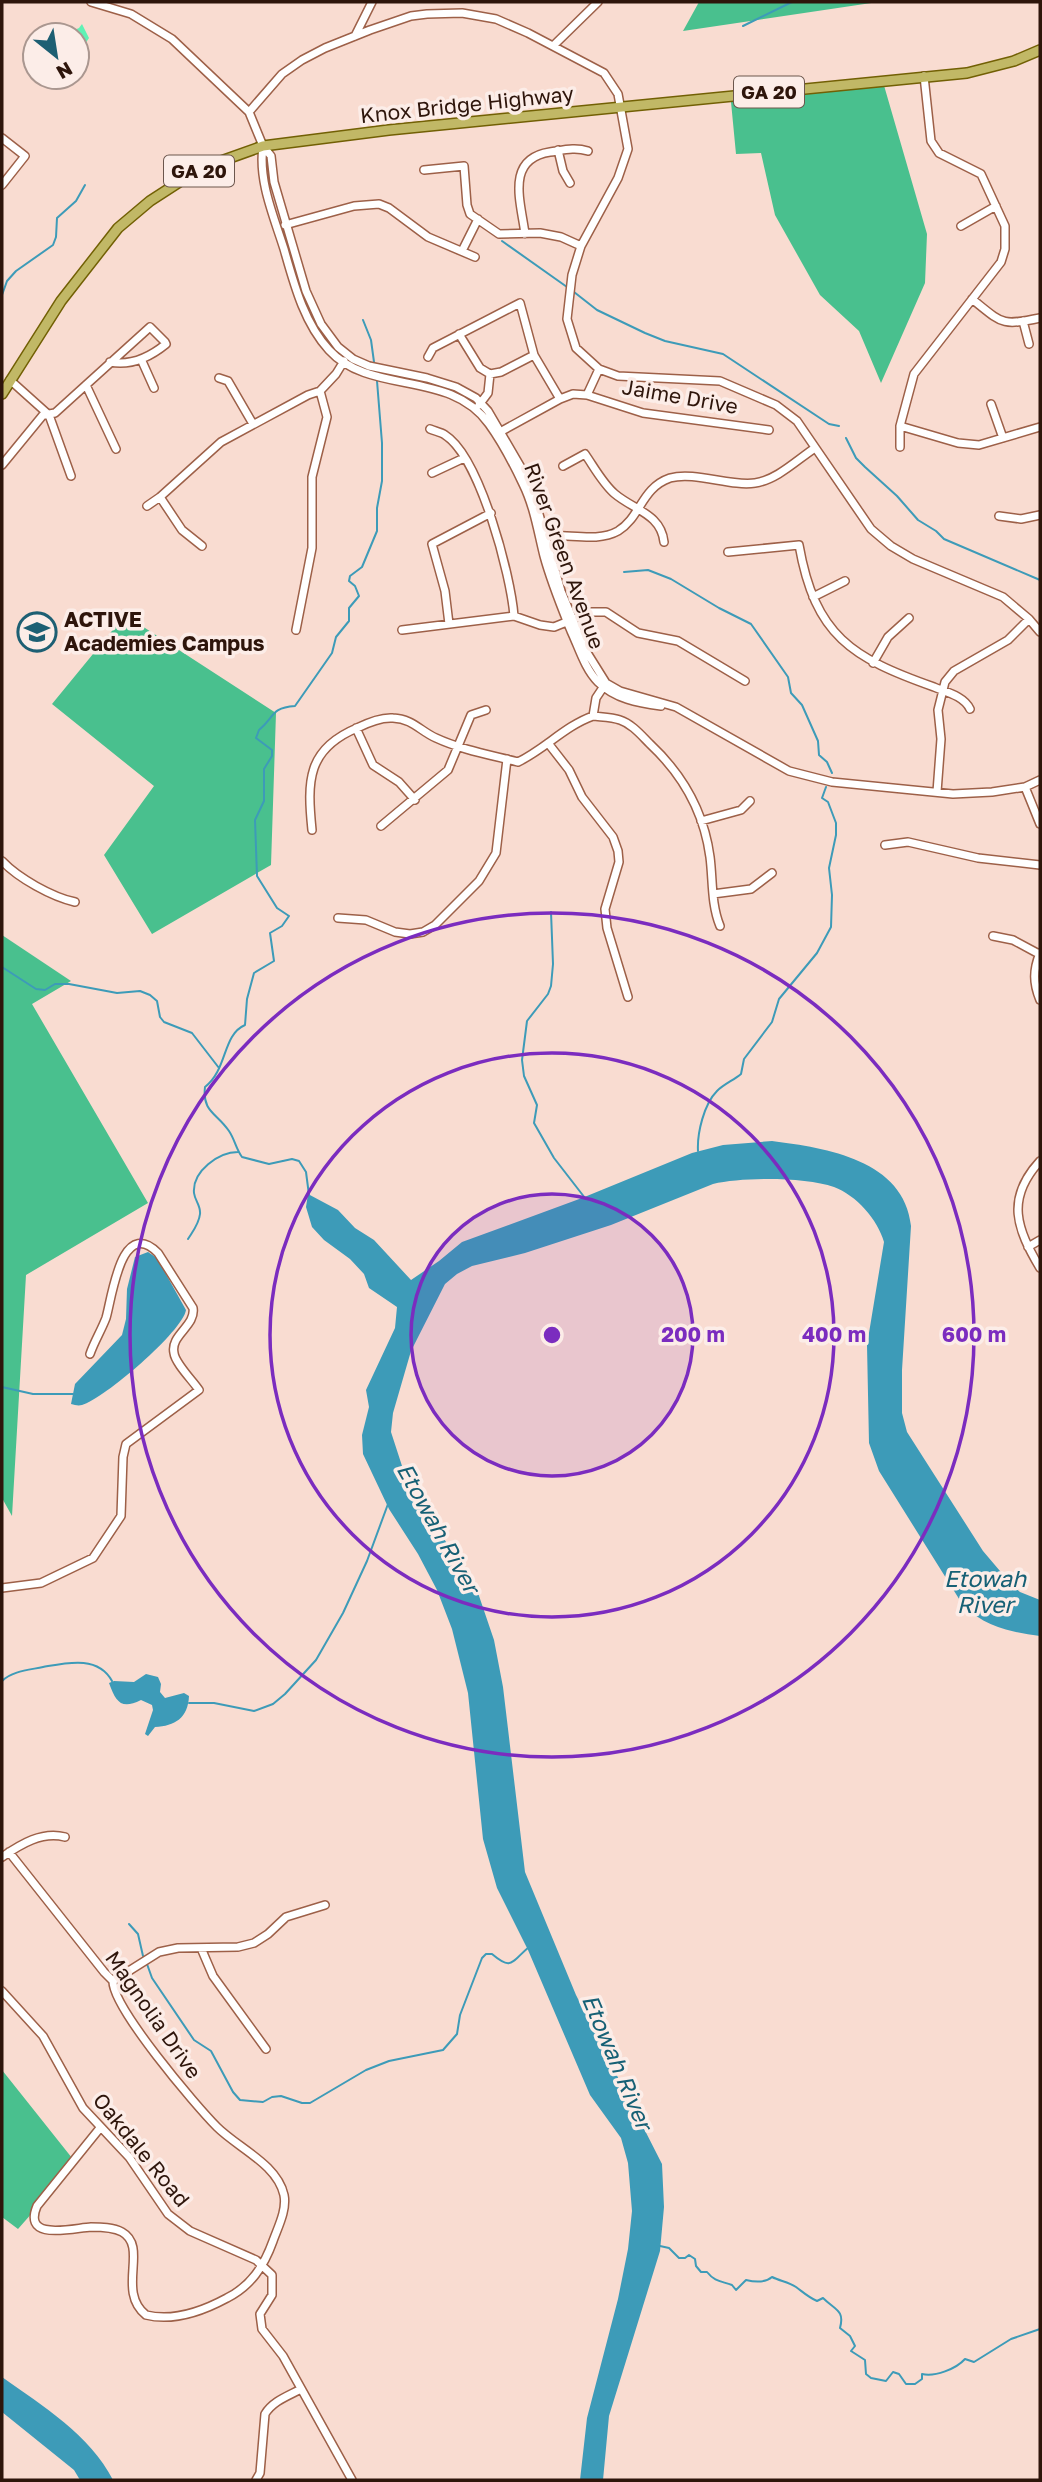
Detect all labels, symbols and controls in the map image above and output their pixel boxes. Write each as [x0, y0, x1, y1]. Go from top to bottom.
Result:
north arrow [21, 21, 91, 91]
text: N [53, 58, 77, 85]
road number: GA 20 [734, 76, 804, 108]
street label: Knox Bridge Highway [359, 80, 575, 128]
road number: GA 20 [164, 155, 234, 186]
street label: Jaime Drive [620, 373, 740, 419]
street label: River Green Avenue [519, 459, 611, 652]
place label: ACTIVE Academies Campus [64, 606, 265, 656]
school or university icon: ACTIVE Academies Campus [16, 611, 58, 653]
text: 200 m [661, 1321, 725, 1347]
text: 400 m [802, 1321, 866, 1347]
text: 600 m [942, 1321, 1006, 1347]
centre of rings [540, 1323, 564, 1347]
water label: Etowah River [392, 1458, 488, 1600]
water label: Etowah River [944, 1564, 1027, 1618]
street label: Magnolia Drive [100, 1946, 207, 2083]
water label: Etowah River [577, 1990, 660, 2136]
street label: Oakdale Road [88, 2087, 196, 2212]

